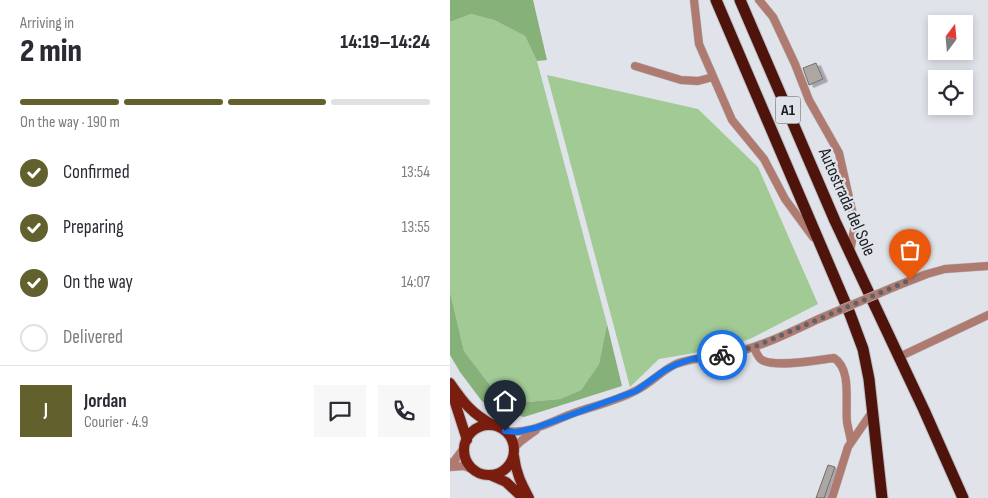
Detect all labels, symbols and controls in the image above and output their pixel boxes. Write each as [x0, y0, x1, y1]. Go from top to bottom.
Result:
text: Arriving in [20, 14, 74, 33]
north arrow [928, 15, 972, 60]
map controls [928, 15, 973, 115]
text: 14:19–14:24 [340, 31, 430, 54]
text: 2 min [20, 32, 82, 71]
button: locate [928, 70, 973, 115]
road number: A1 [776, 96, 800, 124]
text: On the way · 190 m [20, 113, 120, 132]
street label: Autostrada del Sole [813, 144, 880, 259]
icon: check [20, 159, 48, 187]
text: Confirmed [63, 161, 130, 184]
text: 13:54 [402, 163, 430, 182]
icon: check [20, 214, 48, 242]
text: Preparing [63, 216, 124, 239]
text: 13:55 [402, 218, 430, 237]
pin [889, 229, 931, 280]
icon: bag [896, 236, 924, 264]
icon: check [20, 269, 48, 297]
text: On the way [63, 271, 133, 294]
text: 14:07 [401, 273, 430, 292]
text: Delivered [63, 326, 123, 349]
courier [697, 330, 747, 380]
icon: bike [708, 341, 736, 369]
pin [484, 380, 526, 431]
button: chat [314, 385, 366, 437]
button: phone [378, 385, 430, 437]
icon: home [491, 387, 519, 415]
text: Jordan [84, 390, 127, 413]
text: J [44, 399, 48, 422]
text: Courier · 4.9 [84, 413, 148, 432]

